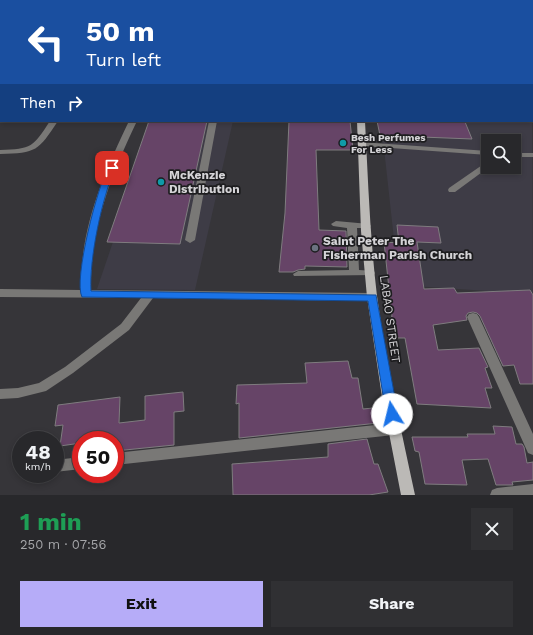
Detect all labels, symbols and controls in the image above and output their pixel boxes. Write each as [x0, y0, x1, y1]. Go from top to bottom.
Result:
text: 50 m [86, 15, 155, 48]
icon: left [20, 16, 72, 68]
text: Turn left [86, 49, 161, 70]
icon: right [64, 92, 86, 114]
text: Then [20, 94, 56, 112]
place label: Besh Perfumes For Less [351, 132, 426, 155]
map controls [481, 134, 521, 174]
button: search [481, 134, 521, 174]
marker: Besh Perfumes For Less [338, 138, 348, 148]
pin [95, 151, 129, 185]
icon: arrive [101, 157, 123, 179]
place label: McKenzie Distribution [169, 168, 240, 196]
marker: McKenzie Distribution [156, 177, 166, 187]
place label: Saint Peter The Fisherman Parish Church [323, 234, 472, 262]
marker: Saint Peter The Fisherman Parish Church [310, 243, 320, 253]
street label: LABAO STREET [377, 274, 403, 364]
position arrow [371, 393, 413, 435]
speed limit sign: 50 [72, 431, 124, 483]
text: 48 [25, 440, 51, 464]
text: km/h [25, 461, 51, 472]
text: 1 min [20, 508, 82, 536]
button: close [471, 508, 513, 550]
text: 250 m · 07:56 [20, 537, 106, 552]
button: Exit [20, 581, 263, 627]
button: Share [271, 581, 513, 627]

